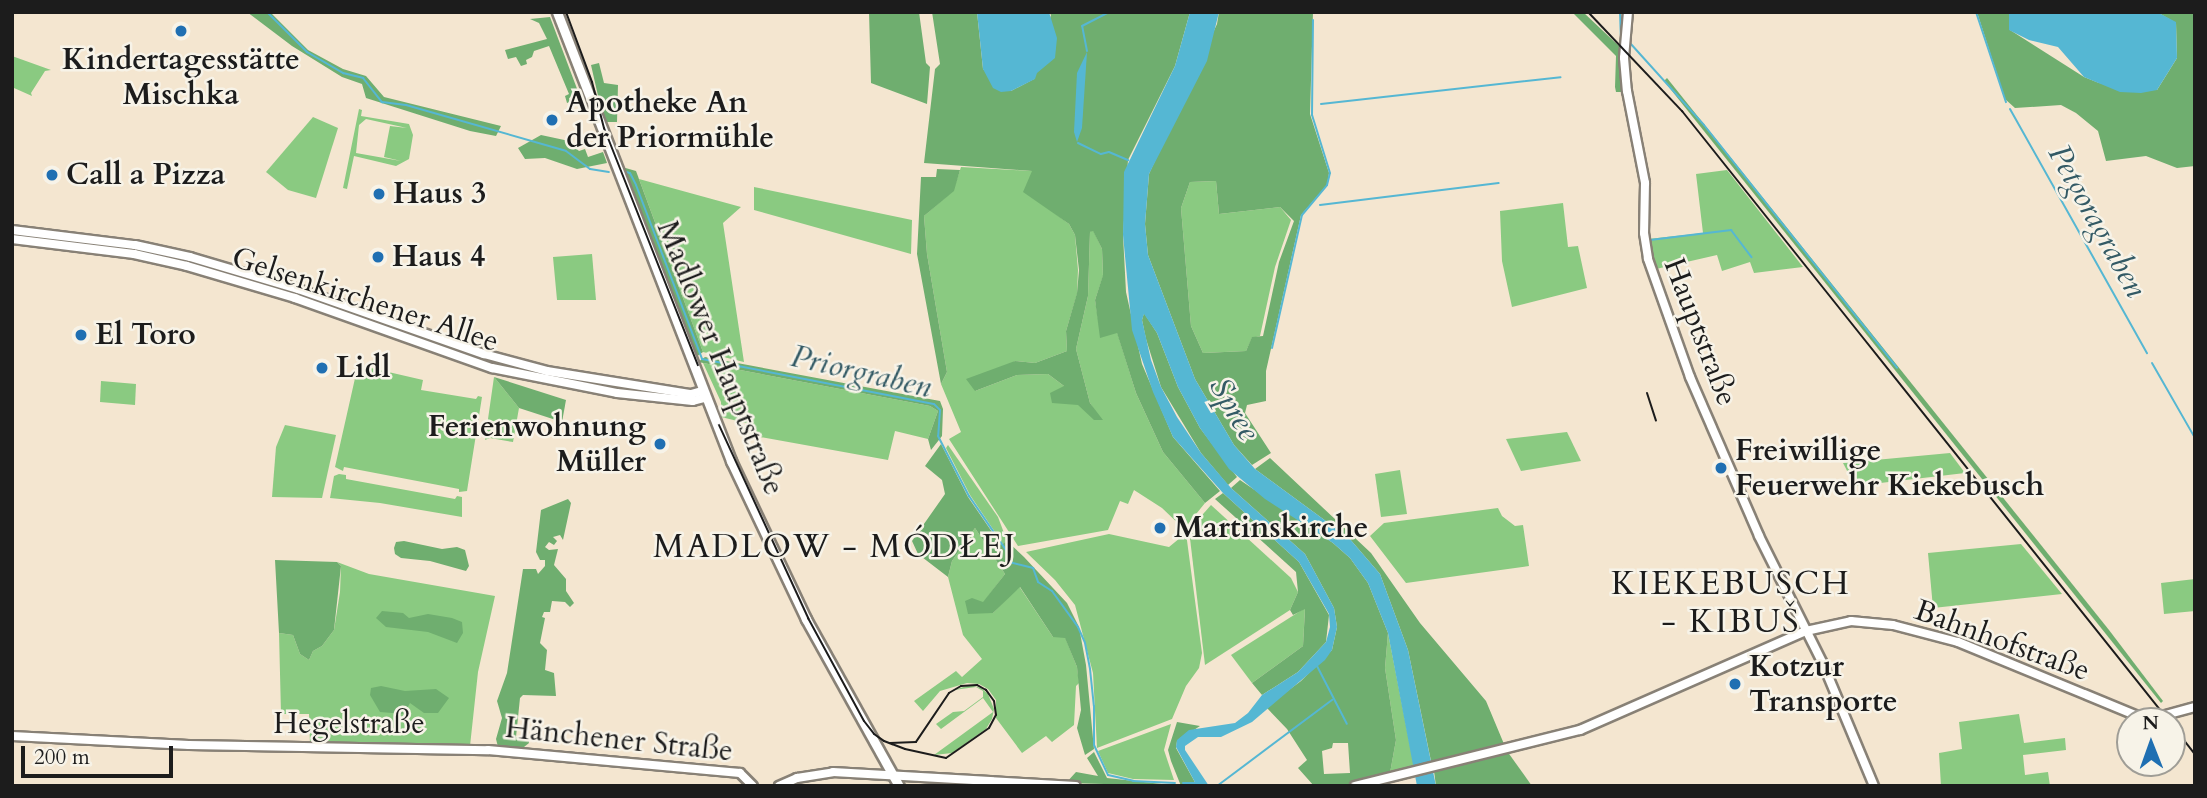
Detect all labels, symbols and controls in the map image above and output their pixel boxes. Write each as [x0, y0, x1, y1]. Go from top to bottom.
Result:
marker: Kindertagesstätte Mischka [173, 23, 189, 39]
place label: Kindertagesstätte Mischka [62, 42, 300, 112]
place label: Apotheke An der Priormühle [566, 85, 774, 155]
marker: Apotheke An der Priormühle [544, 112, 560, 128]
water label: Petgoragraben [2039, 138, 2155, 304]
place label: Call a Pizza [66, 157, 225, 193]
marker: Call a Pizza [44, 167, 60, 183]
place label: Haus 3 [393, 176, 486, 212]
marker: Haus 3 [371, 186, 387, 202]
street label: Madlower Hauptstraße [649, 216, 791, 500]
place label: Haus 4 [392, 239, 485, 275]
street label: Gelsenkirchener Allee [227, 240, 503, 360]
marker: Haus 4 [370, 249, 386, 265]
street label: Hauptstraße [1655, 253, 1745, 411]
place label: El Toro [95, 317, 196, 353]
marker: El Toro [73, 327, 89, 343]
water label: Priorgraben [787, 337, 935, 407]
place label: Lidl [336, 350, 390, 386]
marker: Lidl [314, 360, 330, 376]
water label: Spree [1200, 370, 1268, 448]
place label: Ferienwohnung Müller [428, 409, 646, 480]
place label: Freiwillige Feuerwehr Kiekebusch [1735, 433, 2044, 504]
marker: Ferienwohnung Müller [652, 436, 668, 452]
marker: Freiwillige Feuerwehr Kiekebusch [1713, 460, 1729, 476]
place label: Martinskirche [1174, 510, 1368, 546]
marker: Martinskirche [1152, 520, 1168, 536]
district label: MADLOW - MÓDŁEJ [655, 527, 1015, 567]
district label: KIEKEBUSCH - KIBUŠ [1612, 564, 1850, 642]
street label: Bahnhofstraße [1910, 593, 2094, 689]
place label: Kotzur Transporte [1749, 649, 1898, 720]
marker: Kotzur Transporte [1727, 676, 1743, 692]
street label: Hegelstraße [273, 706, 425, 742]
north arrow [2116, 707, 2186, 777]
street label: Hänchener Straße [503, 710, 735, 770]
text: N [2142, 710, 2159, 736]
scale bar [24, 732, 177, 776]
text: 200 m [34, 743, 90, 772]

